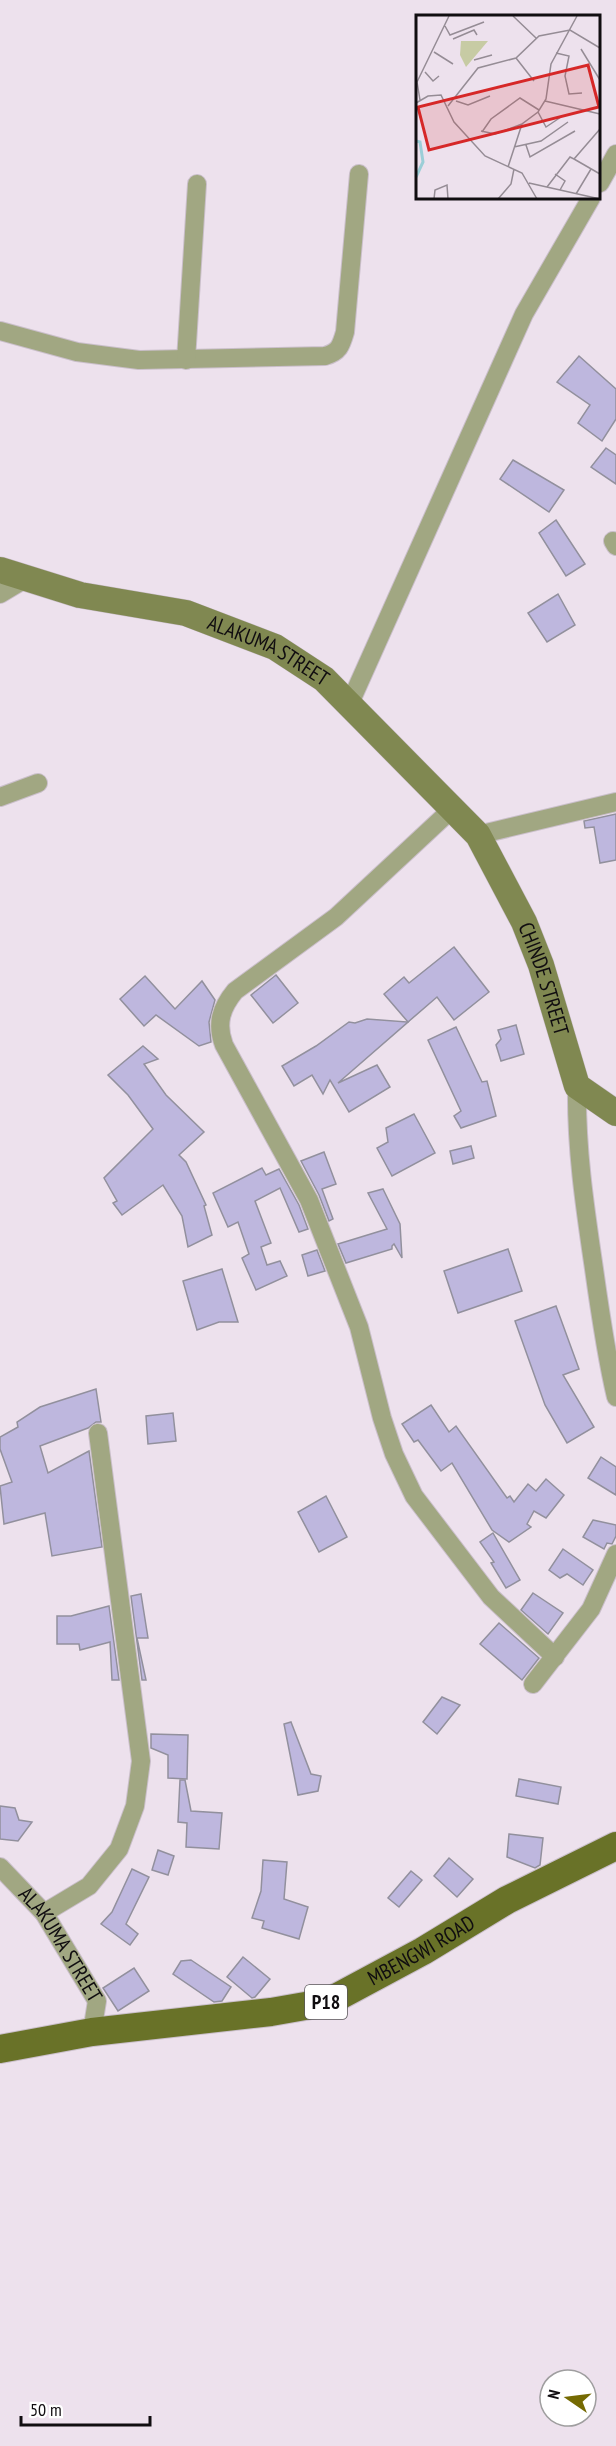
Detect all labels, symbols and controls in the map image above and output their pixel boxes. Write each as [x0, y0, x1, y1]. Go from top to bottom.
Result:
inset map [416, 15, 601, 200]
street label: ALAKUMA STREET [204, 609, 335, 692]
street label: CHINDE STREET [512, 918, 575, 1039]
street label: ALAKUMA STREET [13, 1881, 109, 2007]
street label: MBENGWI ROAD [363, 1909, 479, 1991]
road number: P18 [305, 1985, 347, 2019]
north arrow [538, 2368, 598, 2428]
text: N [543, 2388, 564, 2401]
scale bar [21, 2389, 150, 2427]
text: 50 m [30, 2398, 62, 2421]

